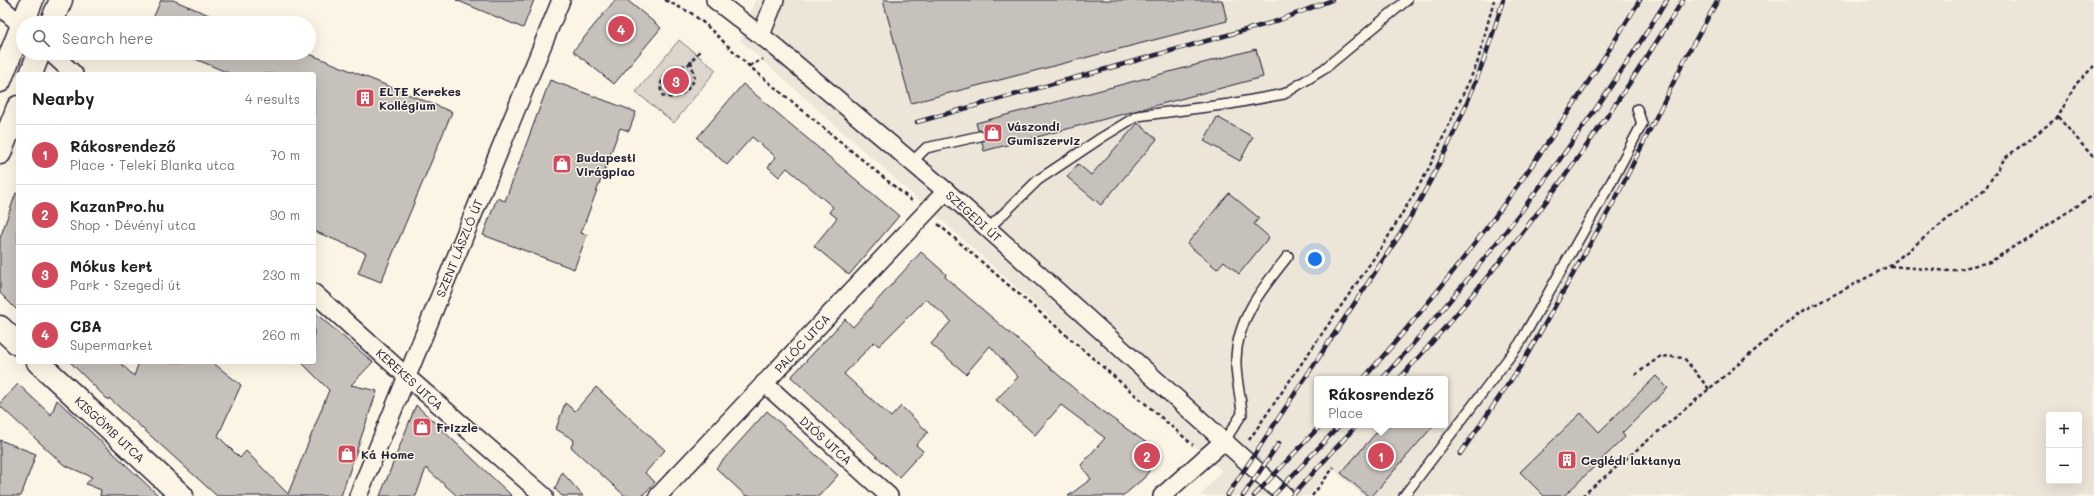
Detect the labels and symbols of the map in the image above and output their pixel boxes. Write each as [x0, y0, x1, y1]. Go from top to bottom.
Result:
pin: 4 [608, 14, 634, 44]
pin: 3 [663, 66, 689, 96]
place label: ELTE Kerekes Kollégium [379, 83, 461, 113]
building icon: ELTE Kerekes Kollégium [354, 87, 376, 109]
place label: Vászondi Gumiszerviz [1007, 118, 1080, 148]
shop icon: Vászondi Gumiszerviz [982, 122, 1004, 144]
place label: Budapesti Virágpiac [576, 149, 636, 179]
shop icon: Budapesti Virágpiac [551, 153, 573, 175]
street label: SZEGEDI ÚT [943, 187, 1005, 245]
street label: SZENT LÁSZLÓ ÚT [432, 196, 486, 299]
your location [1305, 249, 1325, 269]
street label: PALÓC UTCA [771, 310, 833, 376]
street label: KEREKES UTCA [373, 345, 447, 413]
street label: KISGÖMB UTCA [72, 392, 148, 466]
street label: DIÓS UTCA [796, 412, 856, 468]
shop icon: Frizzle [411, 416, 433, 438]
place label: Frizzle [436, 419, 478, 435]
pin: 2 [1134, 441, 1160, 471]
pin: 1 [1368, 441, 1394, 471]
shop icon: Ká Home [336, 443, 358, 465]
place label: Ká Home [361, 446, 414, 462]
building icon: Ceglédi laktanya [1556, 449, 1578, 471]
place label: Ceglédi laktanya [1581, 452, 1681, 468]

